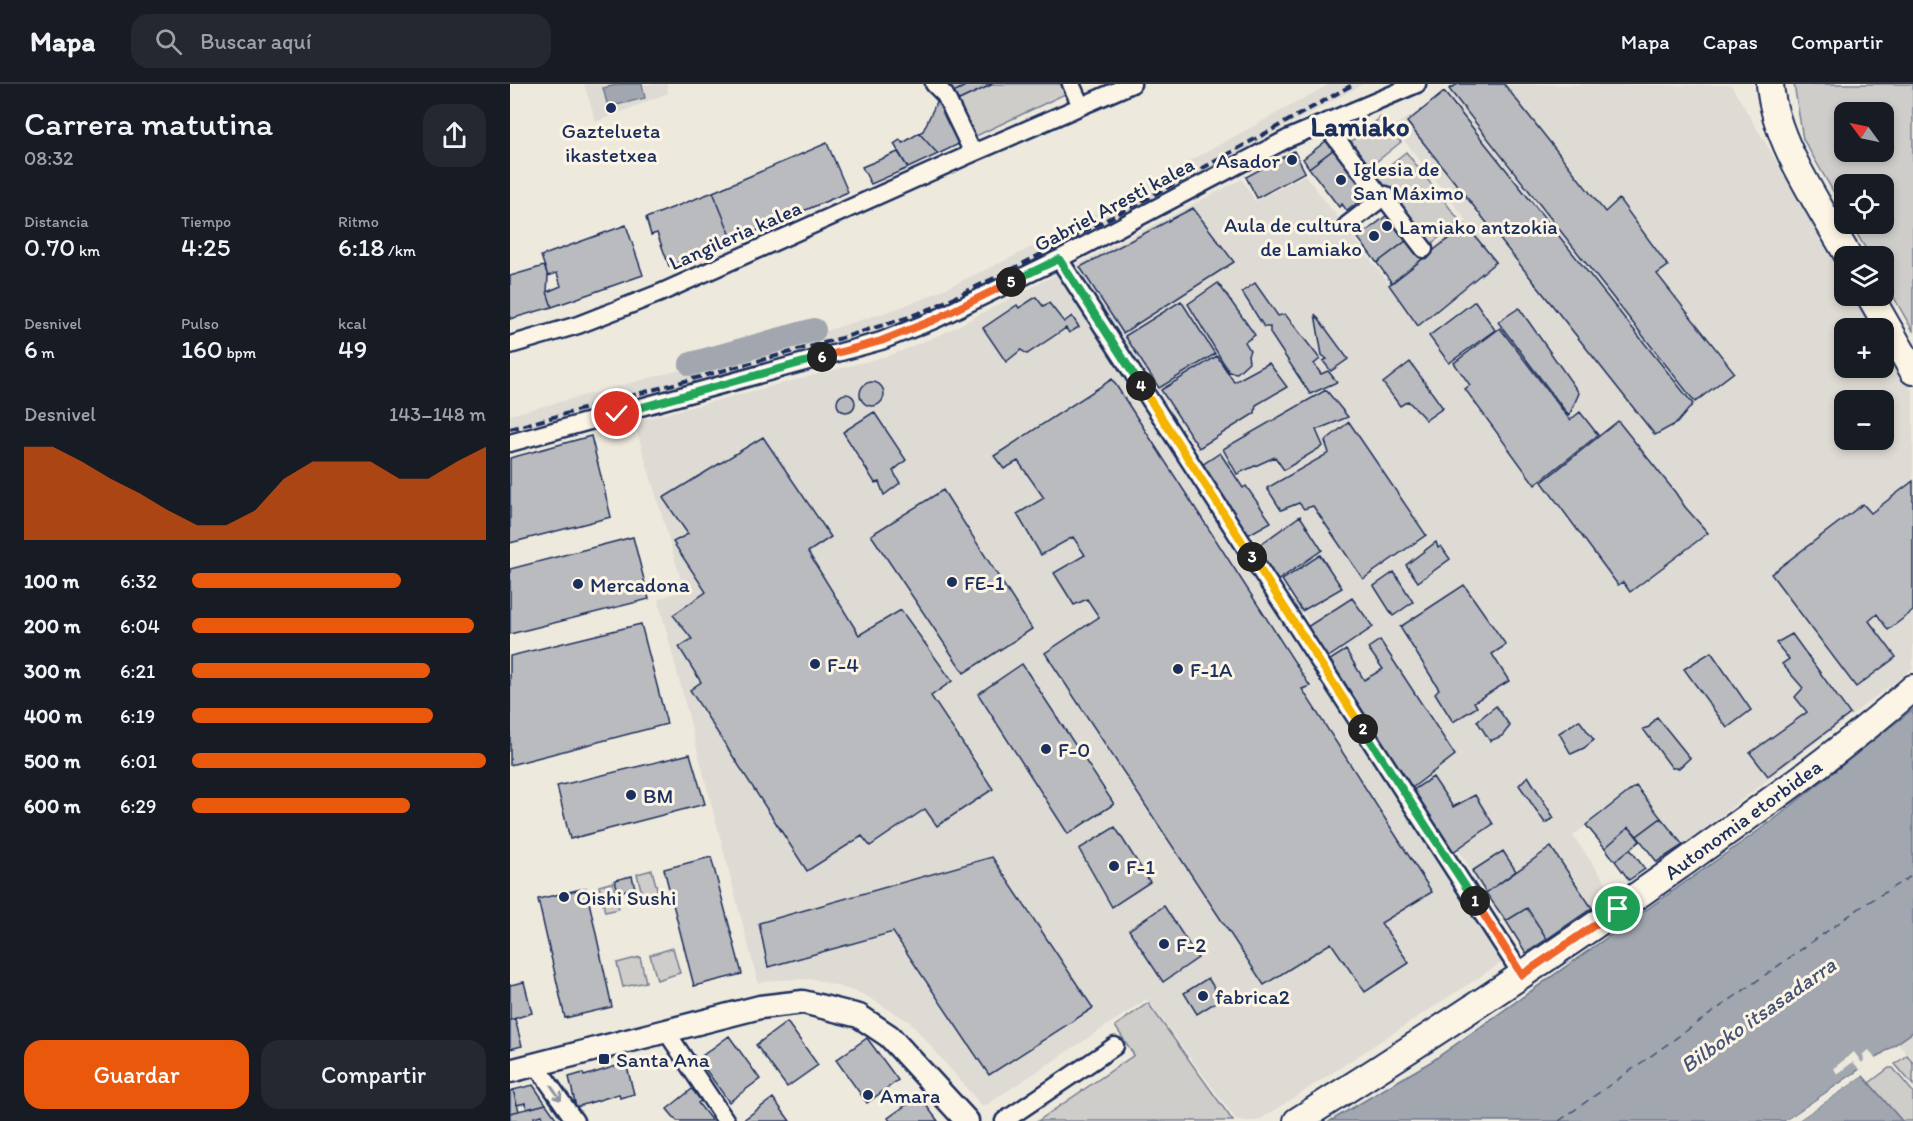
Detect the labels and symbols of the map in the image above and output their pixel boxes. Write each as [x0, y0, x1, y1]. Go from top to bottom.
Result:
marker: Gaztelueta ikastetxea [604, 101, 618, 115]
north arrow [1834, 102, 1894, 162]
district label: Lamiako [1311, 110, 1410, 143]
place label: Gaztelueta ikastetxea [562, 118, 660, 167]
place label: Asador [1216, 148, 1281, 173]
street label: Gabriel Aresti kalea [1030, 151, 1198, 257]
marker: Asador [1285, 153, 1299, 167]
place label: Iglesia de San Máximo [1353, 156, 1464, 205]
marker: Iglesia de San Máximo [1334, 173, 1348, 187]
street label: Langileria kalea [665, 195, 805, 275]
place label: Aula de cultura de Lamiako [1224, 212, 1362, 261]
place label: Lamiako antzokia [1399, 214, 1558, 239]
marker: Lamiako antzokia [1380, 219, 1394, 233]
marker: Aula de cultura de Lamiako [1367, 229, 1381, 243]
pin: 5 [996, 267, 1026, 297]
pin: 6 [807, 342, 837, 372]
pin: 4 [1126, 371, 1156, 401]
pin [591, 388, 642, 439]
pin: 3 [1237, 542, 1267, 572]
place label: FE-1 [964, 570, 1005, 595]
place label: Mercadona [590, 572, 690, 597]
marker: FE-1 [945, 575, 959, 589]
marker: Mercadona [571, 577, 585, 591]
place label: F-4 [827, 652, 859, 677]
marker: F-4 [808, 657, 822, 671]
place label: F-1A [1190, 657, 1233, 682]
marker: F-1A [1171, 662, 1185, 676]
pin: 2 [1348, 714, 1378, 744]
place label: F-0 [1058, 737, 1090, 762]
marker: F-0 [1039, 742, 1053, 756]
street label: Autonomia etorbidea [1659, 753, 1827, 885]
place label: BM [643, 783, 674, 808]
marker: BM [624, 788, 638, 802]
place label: F-1 [1126, 854, 1155, 879]
marker: F-1 [1107, 859, 1121, 873]
pin [1592, 883, 1643, 934]
place label: Oishi Sushi [576, 885, 676, 910]
pin: 1 [1460, 886, 1490, 916]
marker: Oishi Sushi [557, 890, 571, 904]
place label: F-2 [1176, 932, 1206, 957]
marker: F-2 [1157, 937, 1171, 951]
water label: Bilboko itsasadarra [1675, 951, 1842, 1079]
place label: fabrica2 [1215, 984, 1290, 1009]
marker: fabrica2 [1196, 989, 1210, 1003]
place label: Santa Ana [616, 1047, 710, 1072]
marker: Santa Ana [597, 1052, 611, 1066]
place label: Amara [880, 1083, 940, 1108]
one-way arrow [550, 1084, 562, 1101]
marker: Amara [861, 1088, 875, 1102]

